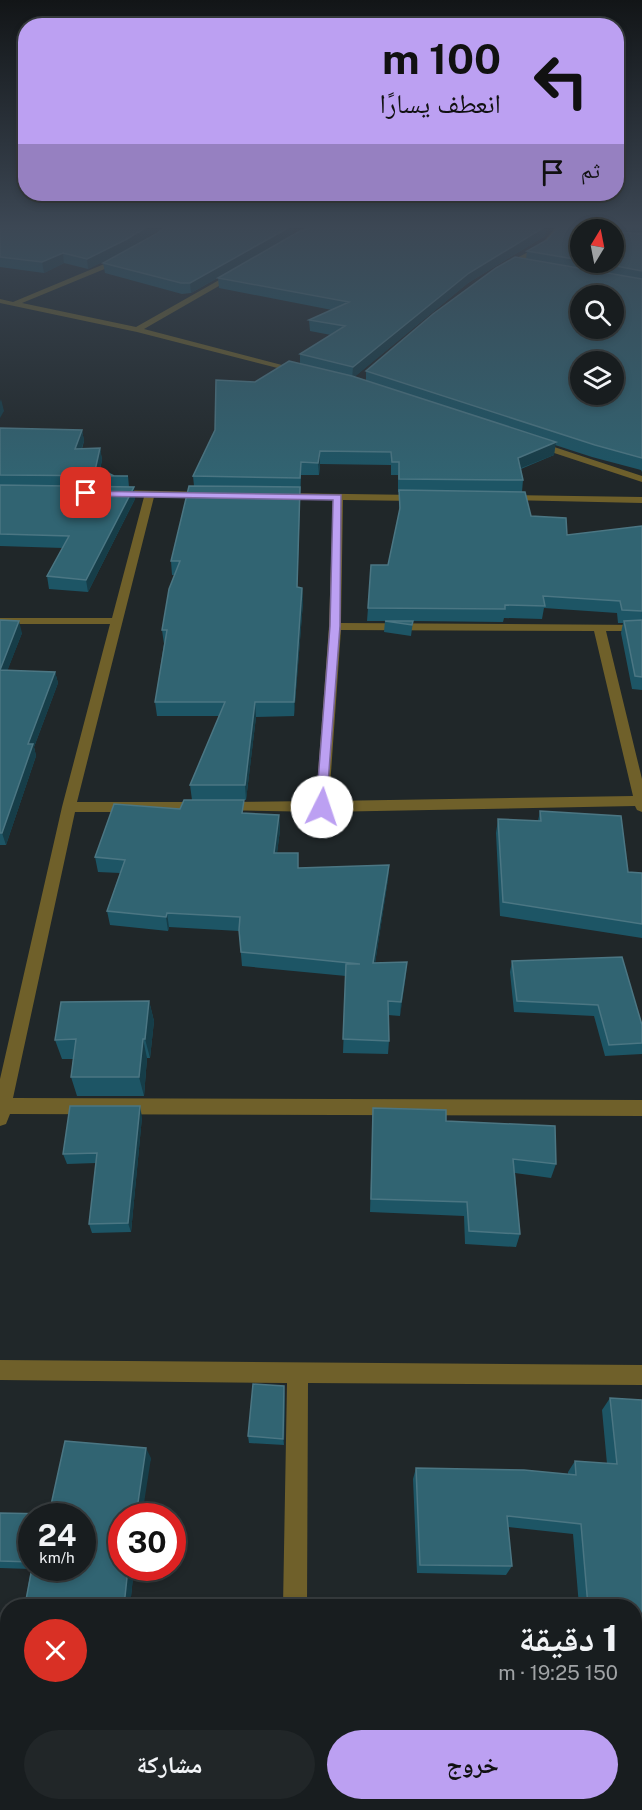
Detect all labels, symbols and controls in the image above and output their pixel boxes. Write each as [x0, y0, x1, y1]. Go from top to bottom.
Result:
text: 100 m [382, 34, 501, 83]
icon: left [522, 42, 600, 120]
text: انعطف يسارًا [380, 87, 501, 119]
icon: arrive [536, 156, 569, 189]
text: ثم [581, 157, 600, 183]
north arrow [570, 219, 624, 273]
map controls [570, 219, 624, 405]
button: search [570, 285, 624, 339]
button: layers [570, 351, 624, 405]
pin [60, 467, 111, 518]
icon: arrive [69, 476, 102, 509]
position arrow [290, 775, 354, 839]
speed limit sign: 30 [108, 1503, 186, 1581]
text: 24 [38, 1517, 76, 1553]
text: km/h [39, 1549, 75, 1566]
text: 1 دقيقة [519, 1617, 618, 1659]
button: close [24, 1619, 87, 1682]
text: 150 m · 19:25 [498, 1661, 618, 1685]
button: مشاركة [24, 1730, 315, 1799]
button: خروج [327, 1730, 618, 1799]

